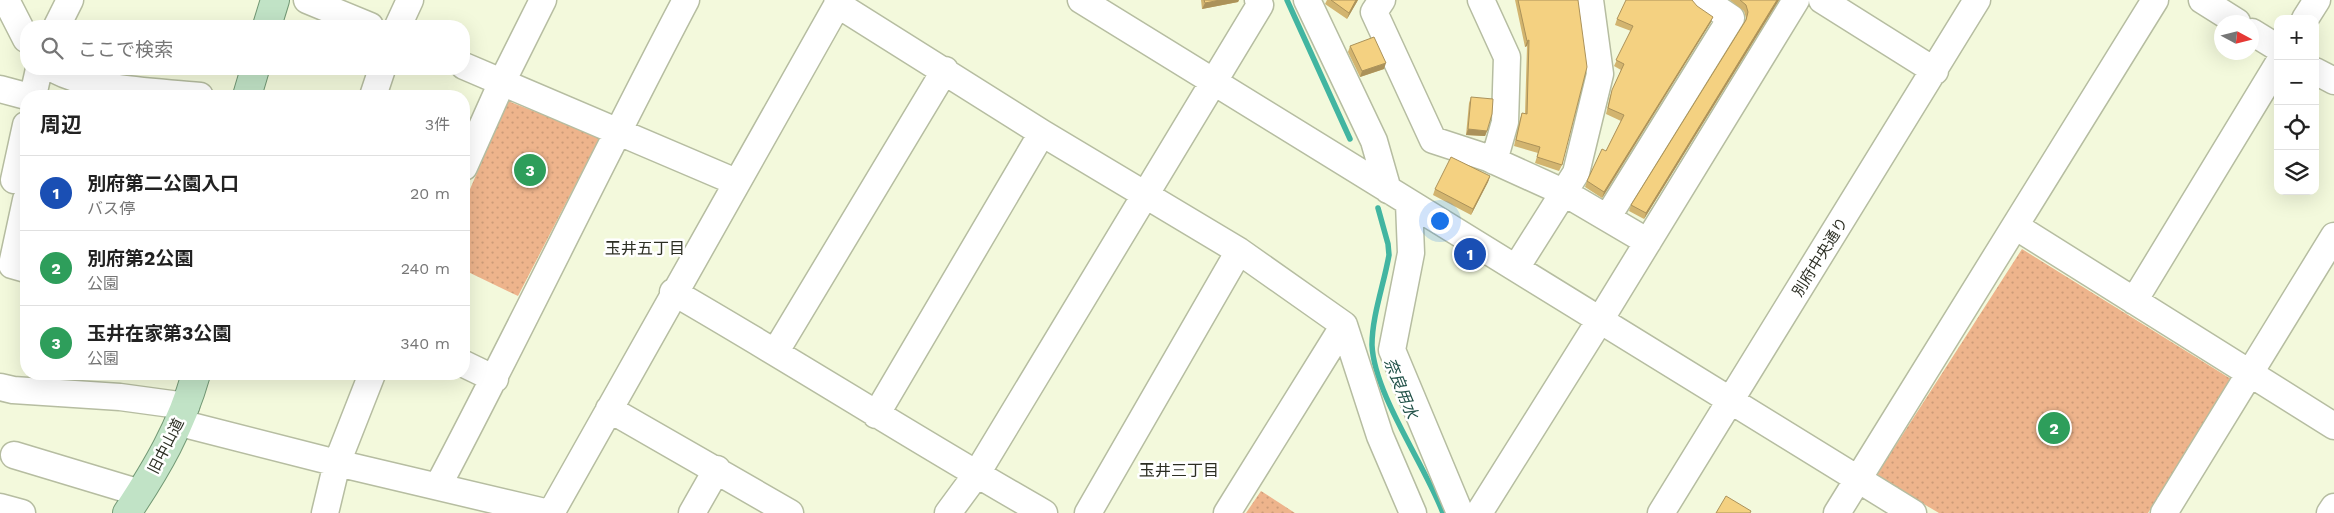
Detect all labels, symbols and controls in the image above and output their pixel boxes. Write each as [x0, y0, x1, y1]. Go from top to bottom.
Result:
north arrow [2214, 15, 2259, 60]
map controls [2274, 15, 2319, 195]
button: + [2274, 15, 2319, 60]
search box [20, 20, 470, 75]
icon: search [38, 34, 66, 62]
text: ここで検索 [78, 38, 173, 61]
button: − [2274, 60, 2319, 105]
button: locate [2274, 105, 2319, 150]
text: 周辺 [40, 112, 82, 137]
text: 3件 [425, 115, 450, 134]
button: layers [2274, 150, 2319, 195]
pin: 3 [514, 151, 546, 189]
text: 別府第二公園入口 [87, 172, 239, 195]
text: 1 [53, 184, 59, 203]
text: 20 m [410, 184, 450, 203]
text: バス停 [87, 199, 135, 218]
your location [1427, 208, 1453, 234]
street label: 別府中央通り [1789, 214, 1851, 300]
pin: 1 [1454, 235, 1486, 273]
district label: 玉井五丁目 [605, 239, 685, 258]
text: 別府第2公園 [87, 247, 193, 270]
text: 2 [51, 259, 61, 278]
text: 240 m [401, 259, 450, 278]
text: 公園 [87, 274, 119, 293]
text: 玉井在家第3公園 [87, 322, 231, 345]
text: 3 [51, 334, 61, 353]
text: 340 m [400, 334, 450, 353]
text: 公園 [87, 349, 119, 368]
water label: 奈良用水 [1380, 355, 1423, 423]
pin: 2 [2038, 409, 2070, 447]
street label: 旧中山道 [144, 415, 188, 477]
district label: 玉井三丁目 [1139, 461, 1219, 480]

